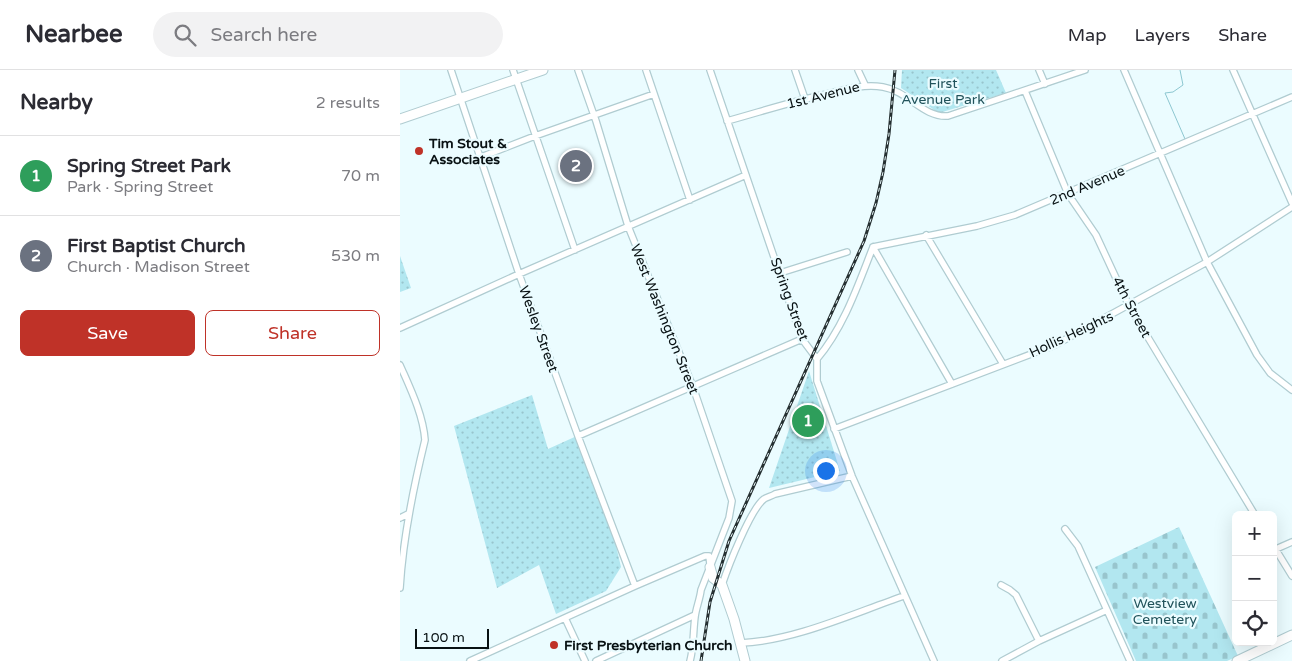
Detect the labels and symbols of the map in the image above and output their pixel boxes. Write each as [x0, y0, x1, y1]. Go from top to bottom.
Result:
park label: First Avenue Park [901, 75, 985, 108]
street label: 1st Avenue [785, 78, 861, 113]
place label: Tim Stout & Associates [428, 135, 507, 168]
marker: Tim Stout & Associates [413, 145, 425, 157]
pin: 2 [560, 147, 592, 185]
street label: 2nd Avenue [1047, 162, 1127, 209]
street label: West Washington Street [627, 242, 703, 397]
street label: Spring Street [767, 255, 813, 344]
street label: 4th Street [1108, 274, 1155, 341]
street label: Wesley Street [515, 284, 562, 375]
street label: Hollis Heights [1026, 307, 1116, 361]
pin: 1 [792, 402, 824, 440]
your location [813, 458, 839, 484]
park label: Westview Cemetery [1133, 595, 1198, 628]
scale bar [415, 626, 489, 649]
place label: First Presbyterian Church [564, 637, 732, 654]
marker: First Presbyterian Church [548, 639, 560, 651]

